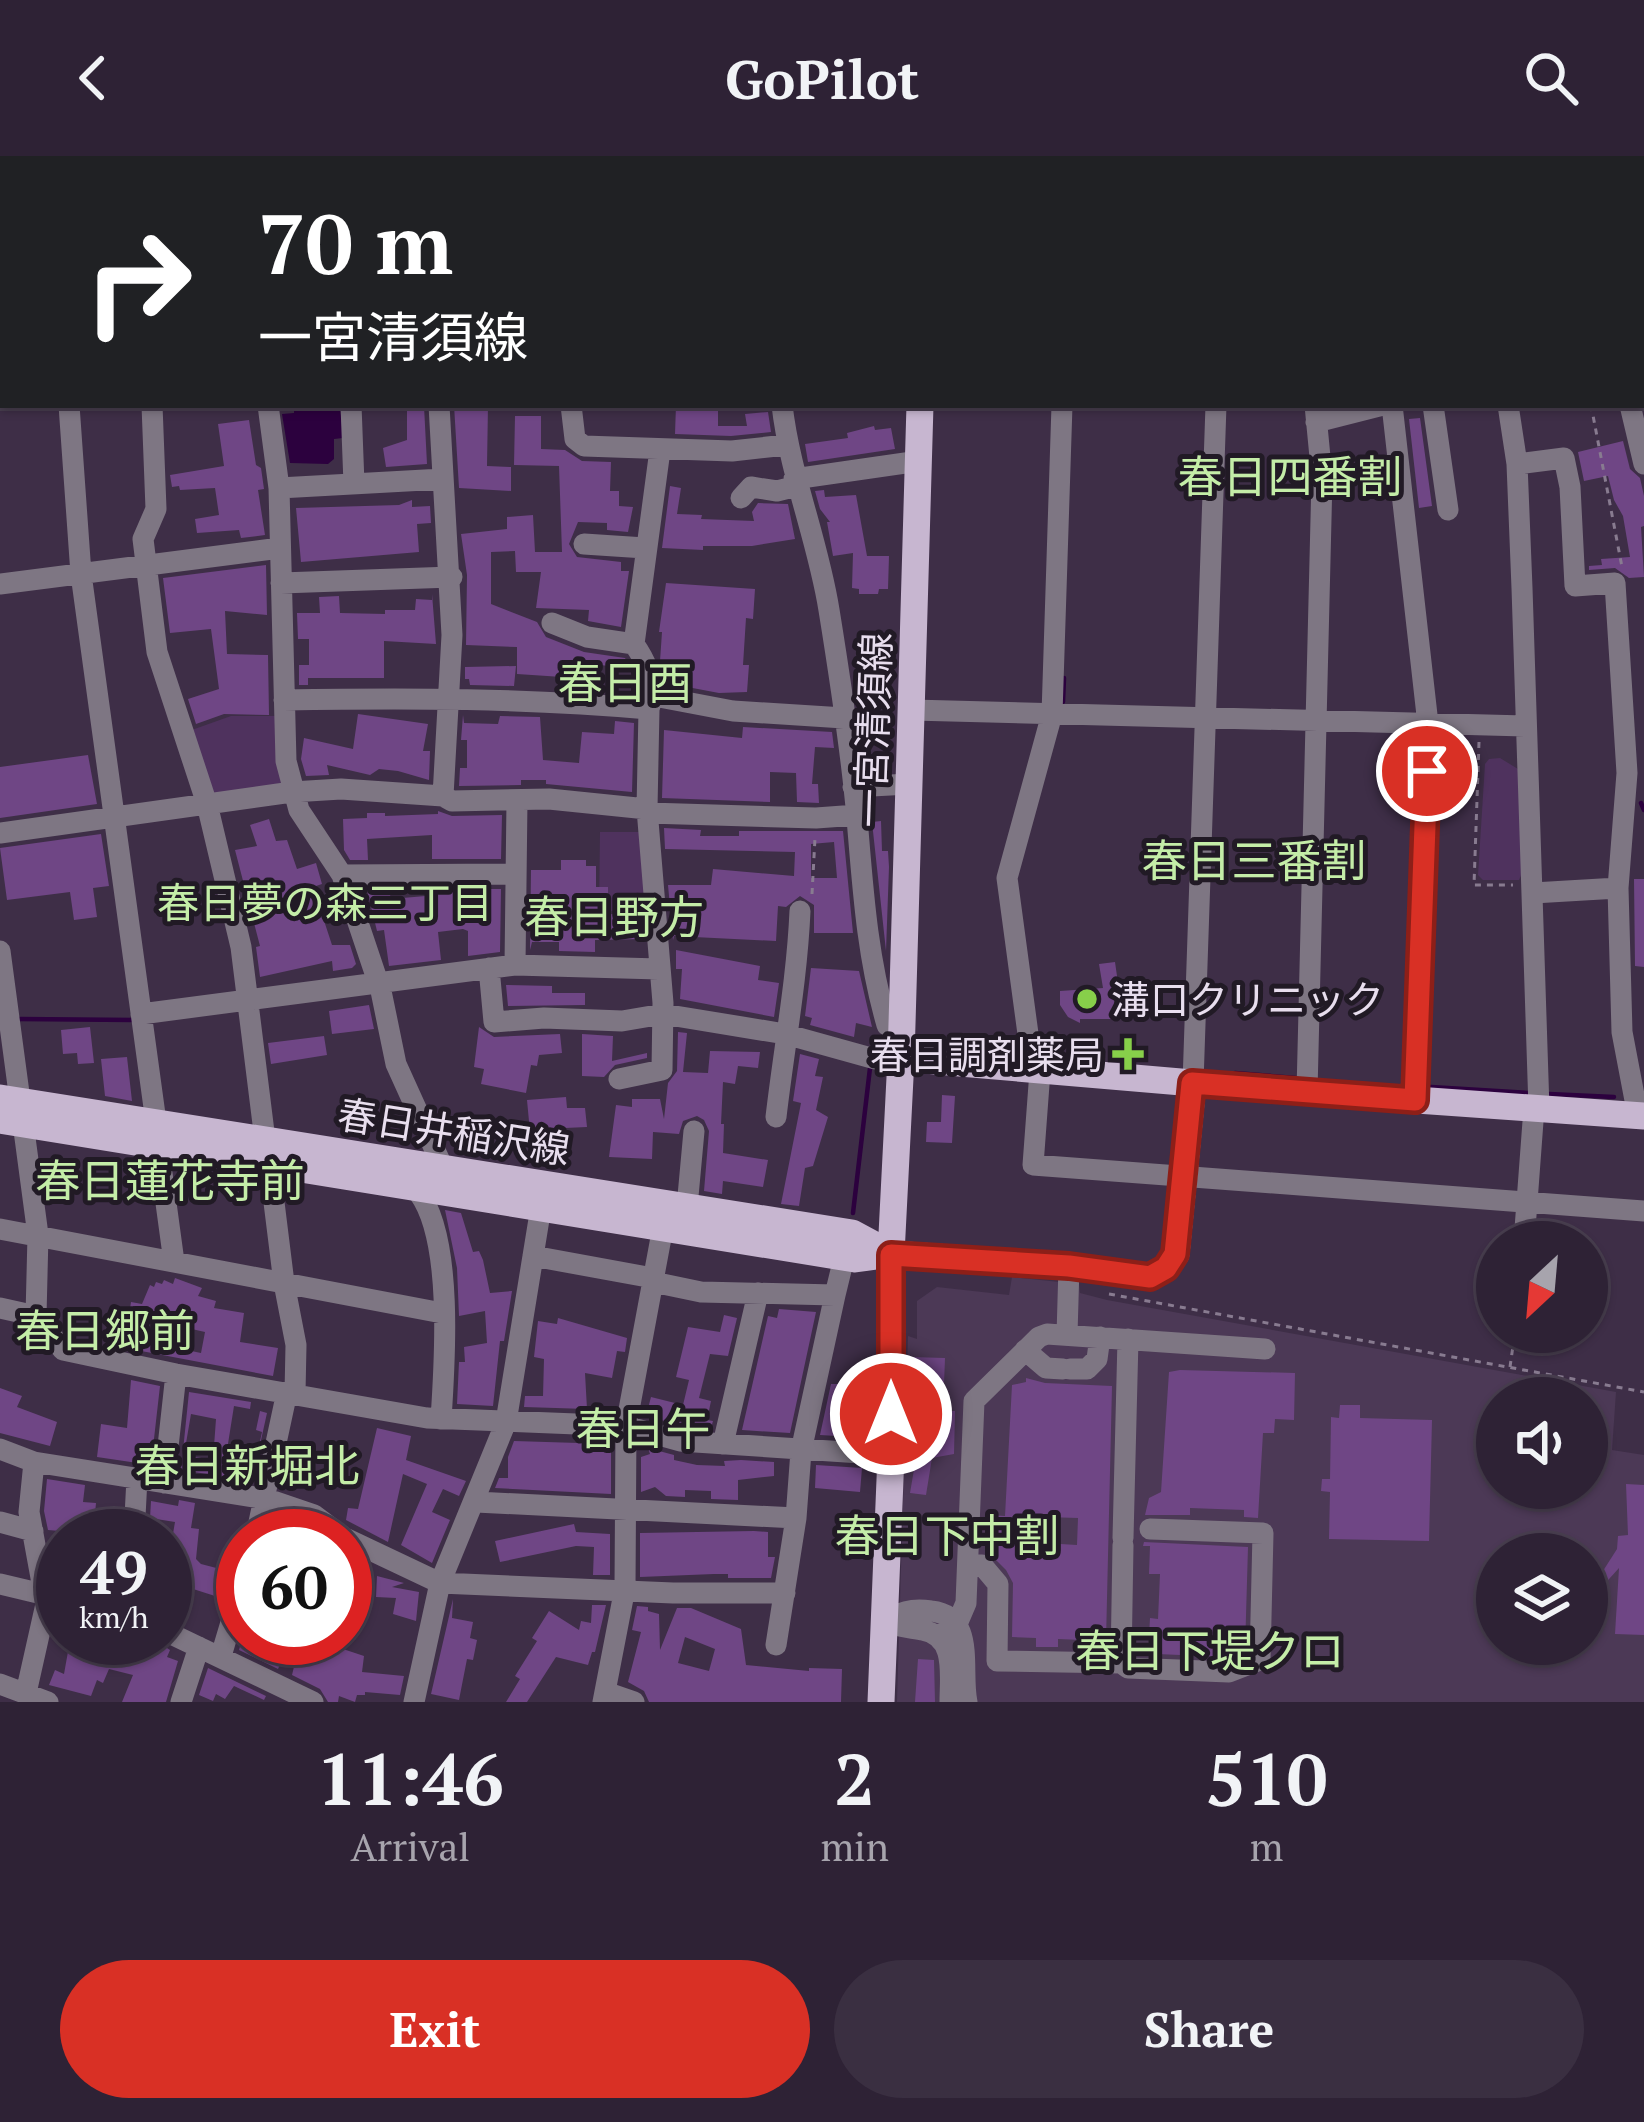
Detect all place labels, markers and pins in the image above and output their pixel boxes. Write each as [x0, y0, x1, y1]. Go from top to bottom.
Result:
pin [1376, 720, 1478, 822]
place label: 溝口クリニック [1111, 973, 1384, 1025]
marker: 溝口クリニック [1074, 986, 1100, 1012]
place label: 春日調剤薬局 [870, 1028, 1104, 1080]
marker: 春日調剤薬局 [1115, 1041, 1141, 1067]

